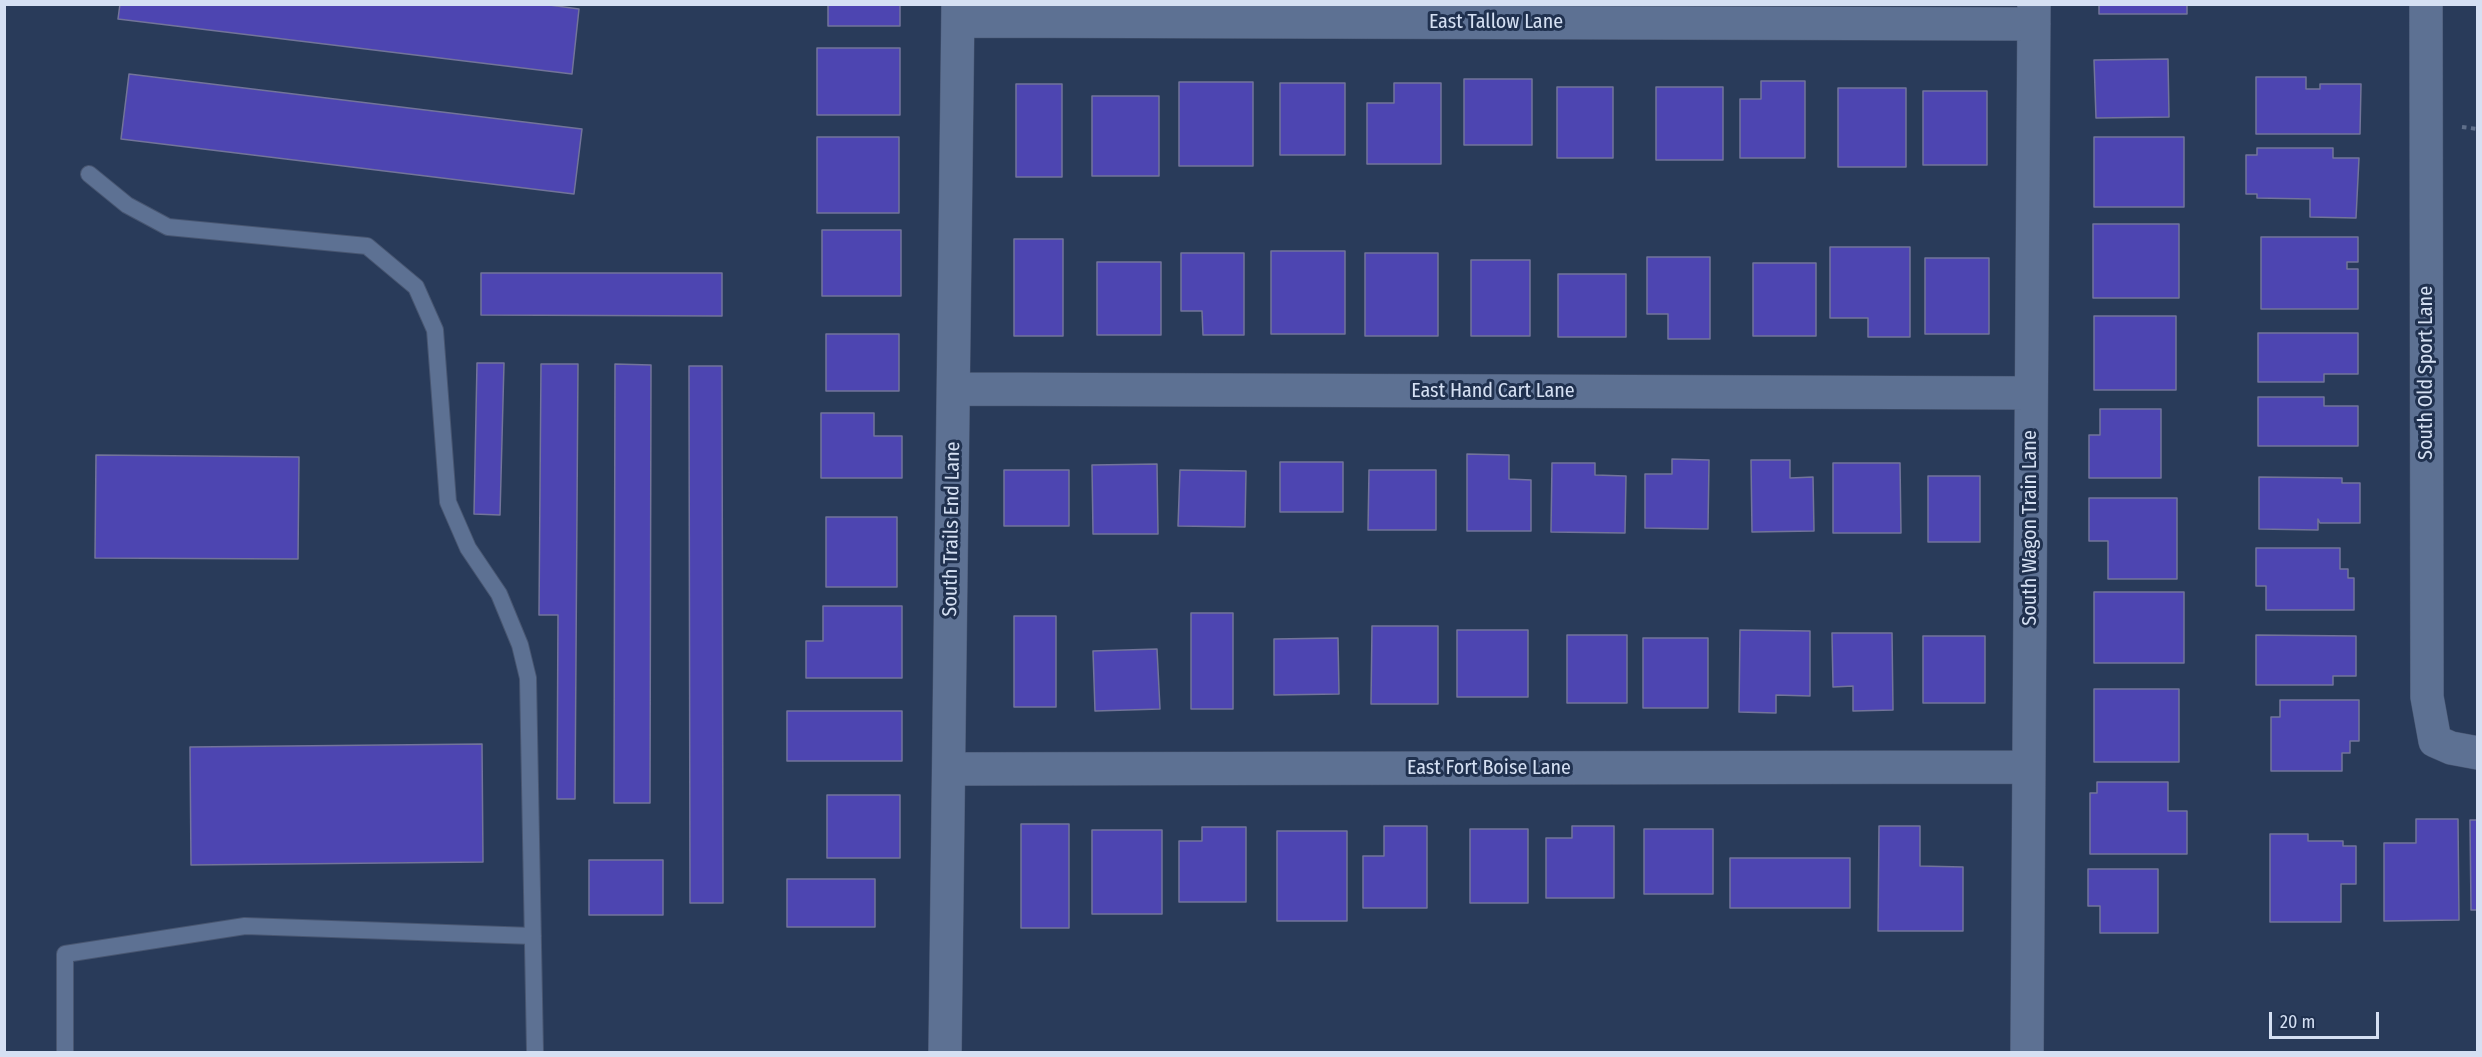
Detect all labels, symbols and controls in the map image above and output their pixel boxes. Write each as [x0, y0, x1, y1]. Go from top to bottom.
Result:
street label: East Tallow Lane [1429, 10, 1563, 34]
street label: South Old Sport Lane [2414, 286, 2438, 460]
street label: East Hand Cart Lane [1411, 379, 1575, 403]
street label: South Wagon Train Lane [2018, 430, 2042, 626]
street label: South Trails End Lane [938, 441, 966, 617]
street label: East Fort Boise Lane [1407, 756, 1571, 780]
scale bar [2272, 1000, 2382, 1038]
text: 20 m [2280, 1011, 2315, 1033]

